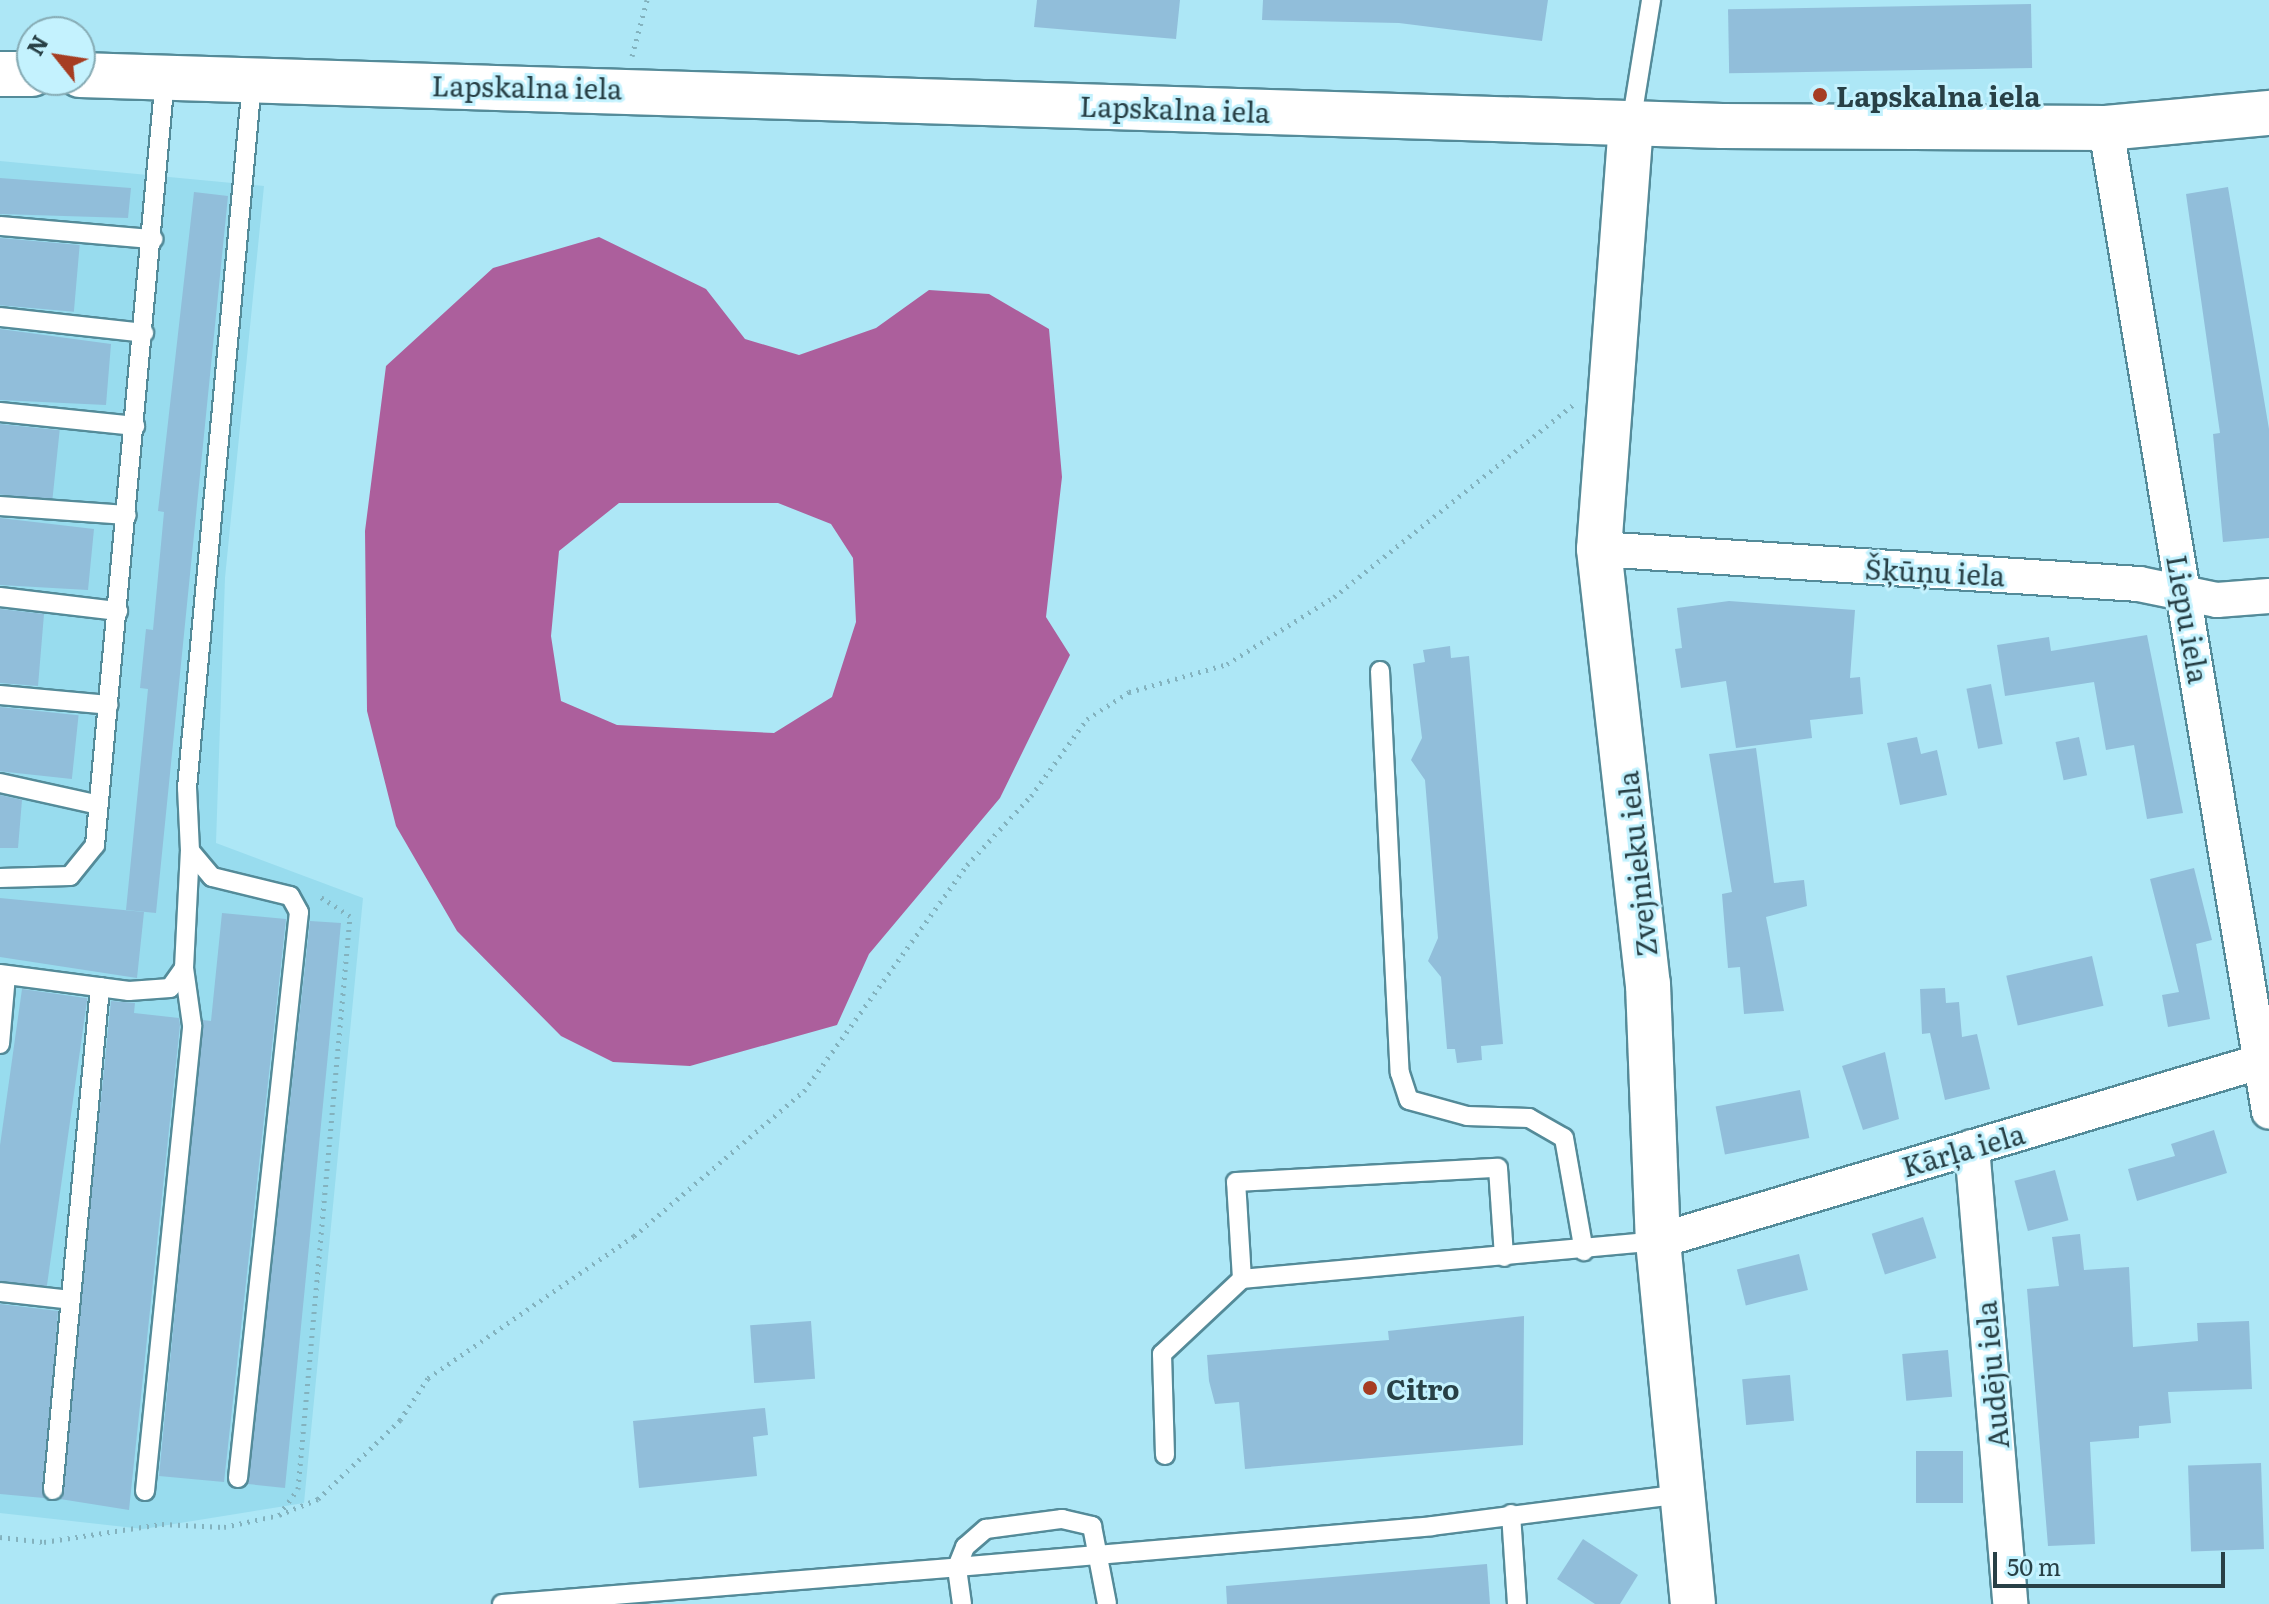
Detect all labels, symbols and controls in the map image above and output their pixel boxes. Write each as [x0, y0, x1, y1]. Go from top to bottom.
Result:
north arrow [16, 16, 96, 96]
text: N [18, 29, 55, 61]
street label: Lapskalna iela [431, 68, 623, 104]
place label: Lapskalna iela [1836, 78, 2041, 112]
marker: Lapskalna iela [1811, 86, 1829, 104]
street label: Lapskalna iela [1079, 88, 1271, 128]
street label: Šķūņu iela [1864, 551, 2006, 591]
street label: Liepu iela [2161, 552, 2217, 686]
street label: Zvejnieku iela [1610, 770, 1662, 958]
street label: Kārļa iela [1898, 1115, 2028, 1183]
street label: Audēju iela [1968, 1300, 2014, 1450]
place label: Citro [1386, 1371, 1460, 1405]
marker: Citro [1361, 1379, 1379, 1397]
scale bar [1997, 1536, 2229, 1586]
text: 50 m [2007, 1548, 2061, 1583]

